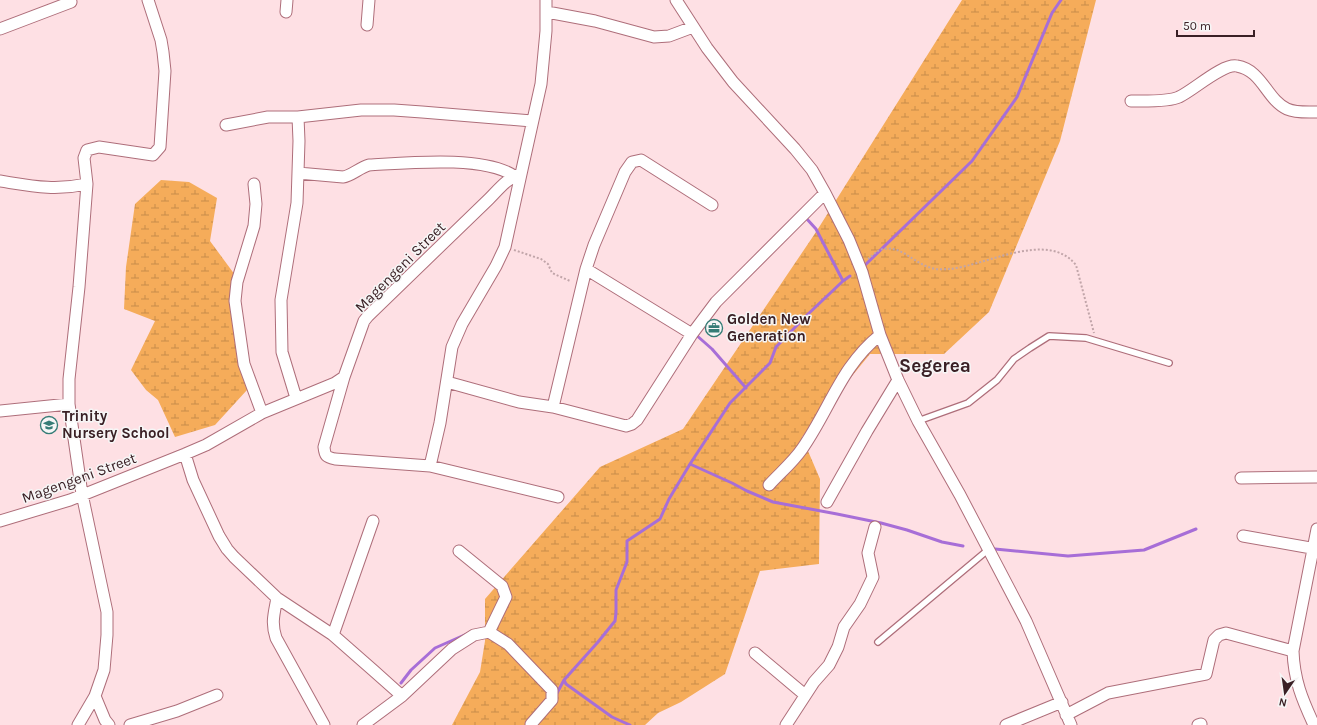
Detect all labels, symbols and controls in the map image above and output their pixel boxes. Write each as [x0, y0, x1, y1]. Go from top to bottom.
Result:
scale bar [1177, 12, 1254, 38]
text: 50 m [1183, 19, 1211, 33]
street label: Magengeni Street [351, 218, 449, 316]
place label: Golden New Generation [727, 310, 811, 345]
office icon: Golden New Generation [704, 318, 724, 338]
district label: Segerea [899, 355, 971, 377]
place label: Trinity Nursery School [62, 407, 170, 442]
school or university icon: Trinity Nursery School [39, 415, 59, 435]
street label: Magengeni Street [19, 449, 139, 507]
north arrow [1265, 673, 1305, 713]
text: N [1278, 695, 1288, 709]

